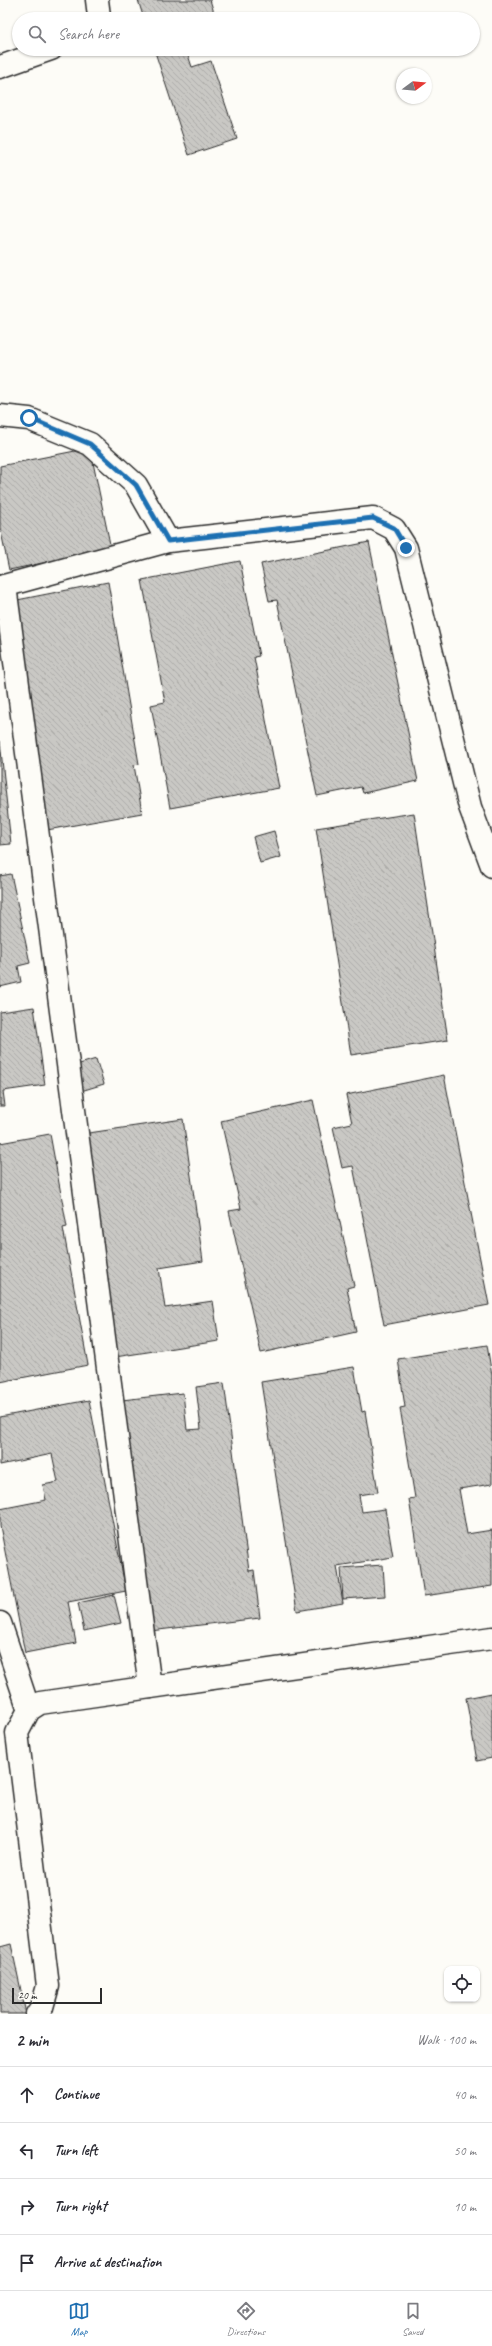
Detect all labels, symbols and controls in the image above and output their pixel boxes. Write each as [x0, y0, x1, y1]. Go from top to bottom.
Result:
search box [12, 12, 480, 56]
icon: search [26, 23, 48, 45]
text: Search here [58, 25, 119, 44]
north arrow [396, 68, 432, 104]
route start [20, 409, 38, 427]
route end [397, 539, 415, 557]
map controls [444, 1966, 480, 2002]
button: locate [444, 1966, 480, 2002]
scale bar [12, 1986, 102, 2005]
text: 20 m [18, 1988, 37, 2002]
text: 2 min [16, 2030, 49, 2051]
text: Walk · 100 m [417, 2032, 476, 2048]
icon: ahead [16, 2084, 38, 2106]
text: Continue [54, 2085, 99, 2104]
text: 40 m [454, 2087, 476, 2103]
icon: left [16, 2140, 38, 2162]
text: Turn left [54, 2141, 97, 2160]
text: 50 m [454, 2143, 476, 2159]
icon: right [16, 2196, 38, 2218]
text: Turn right [54, 2197, 107, 2216]
text: 10 m [454, 2199, 476, 2215]
icon: arrive [16, 2252, 38, 2274]
text: Arrive at destination [54, 2253, 161, 2272]
tab: Map [68, 2300, 90, 2338]
tab: Directions [227, 2300, 265, 2338]
tab: Saved [402, 2300, 424, 2338]

